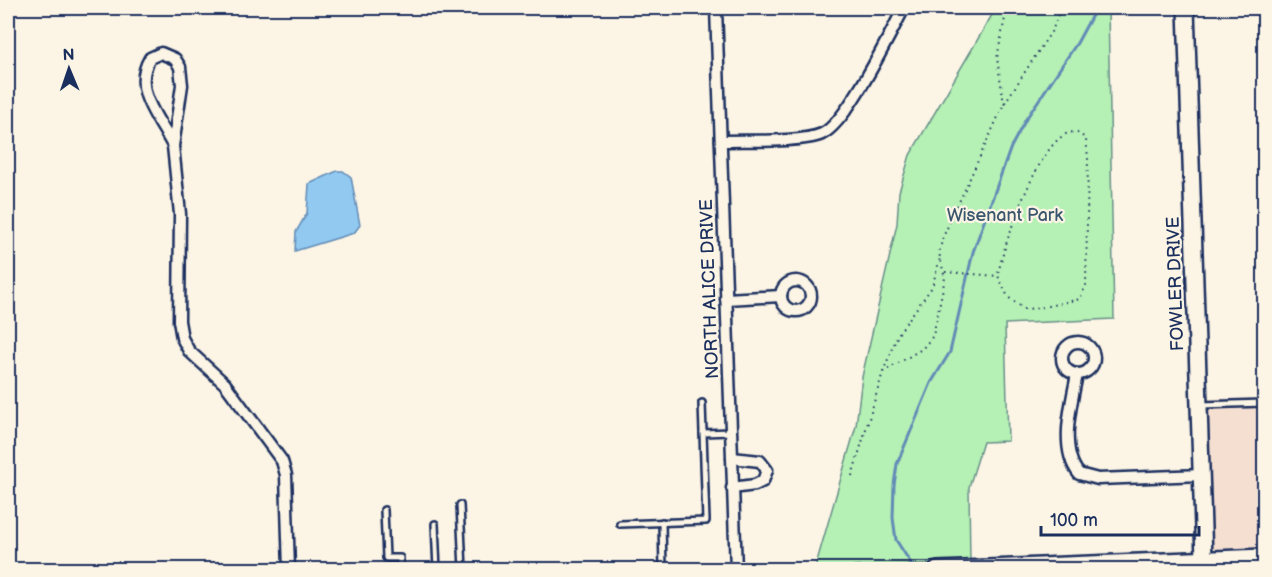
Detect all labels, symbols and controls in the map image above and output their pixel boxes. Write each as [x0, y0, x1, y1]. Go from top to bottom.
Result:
north arrow [39, 39, 99, 99]
text: N [62, 46, 75, 65]
street label: NORTH ALICE DRIVE [696, 199, 723, 379]
park label: Wisenant Park [947, 205, 1063, 226]
street label: FOWLER DRIVE [1163, 216, 1188, 352]
scale bar [1041, 499, 1198, 537]
text: 100 m [1050, 510, 1098, 531]

